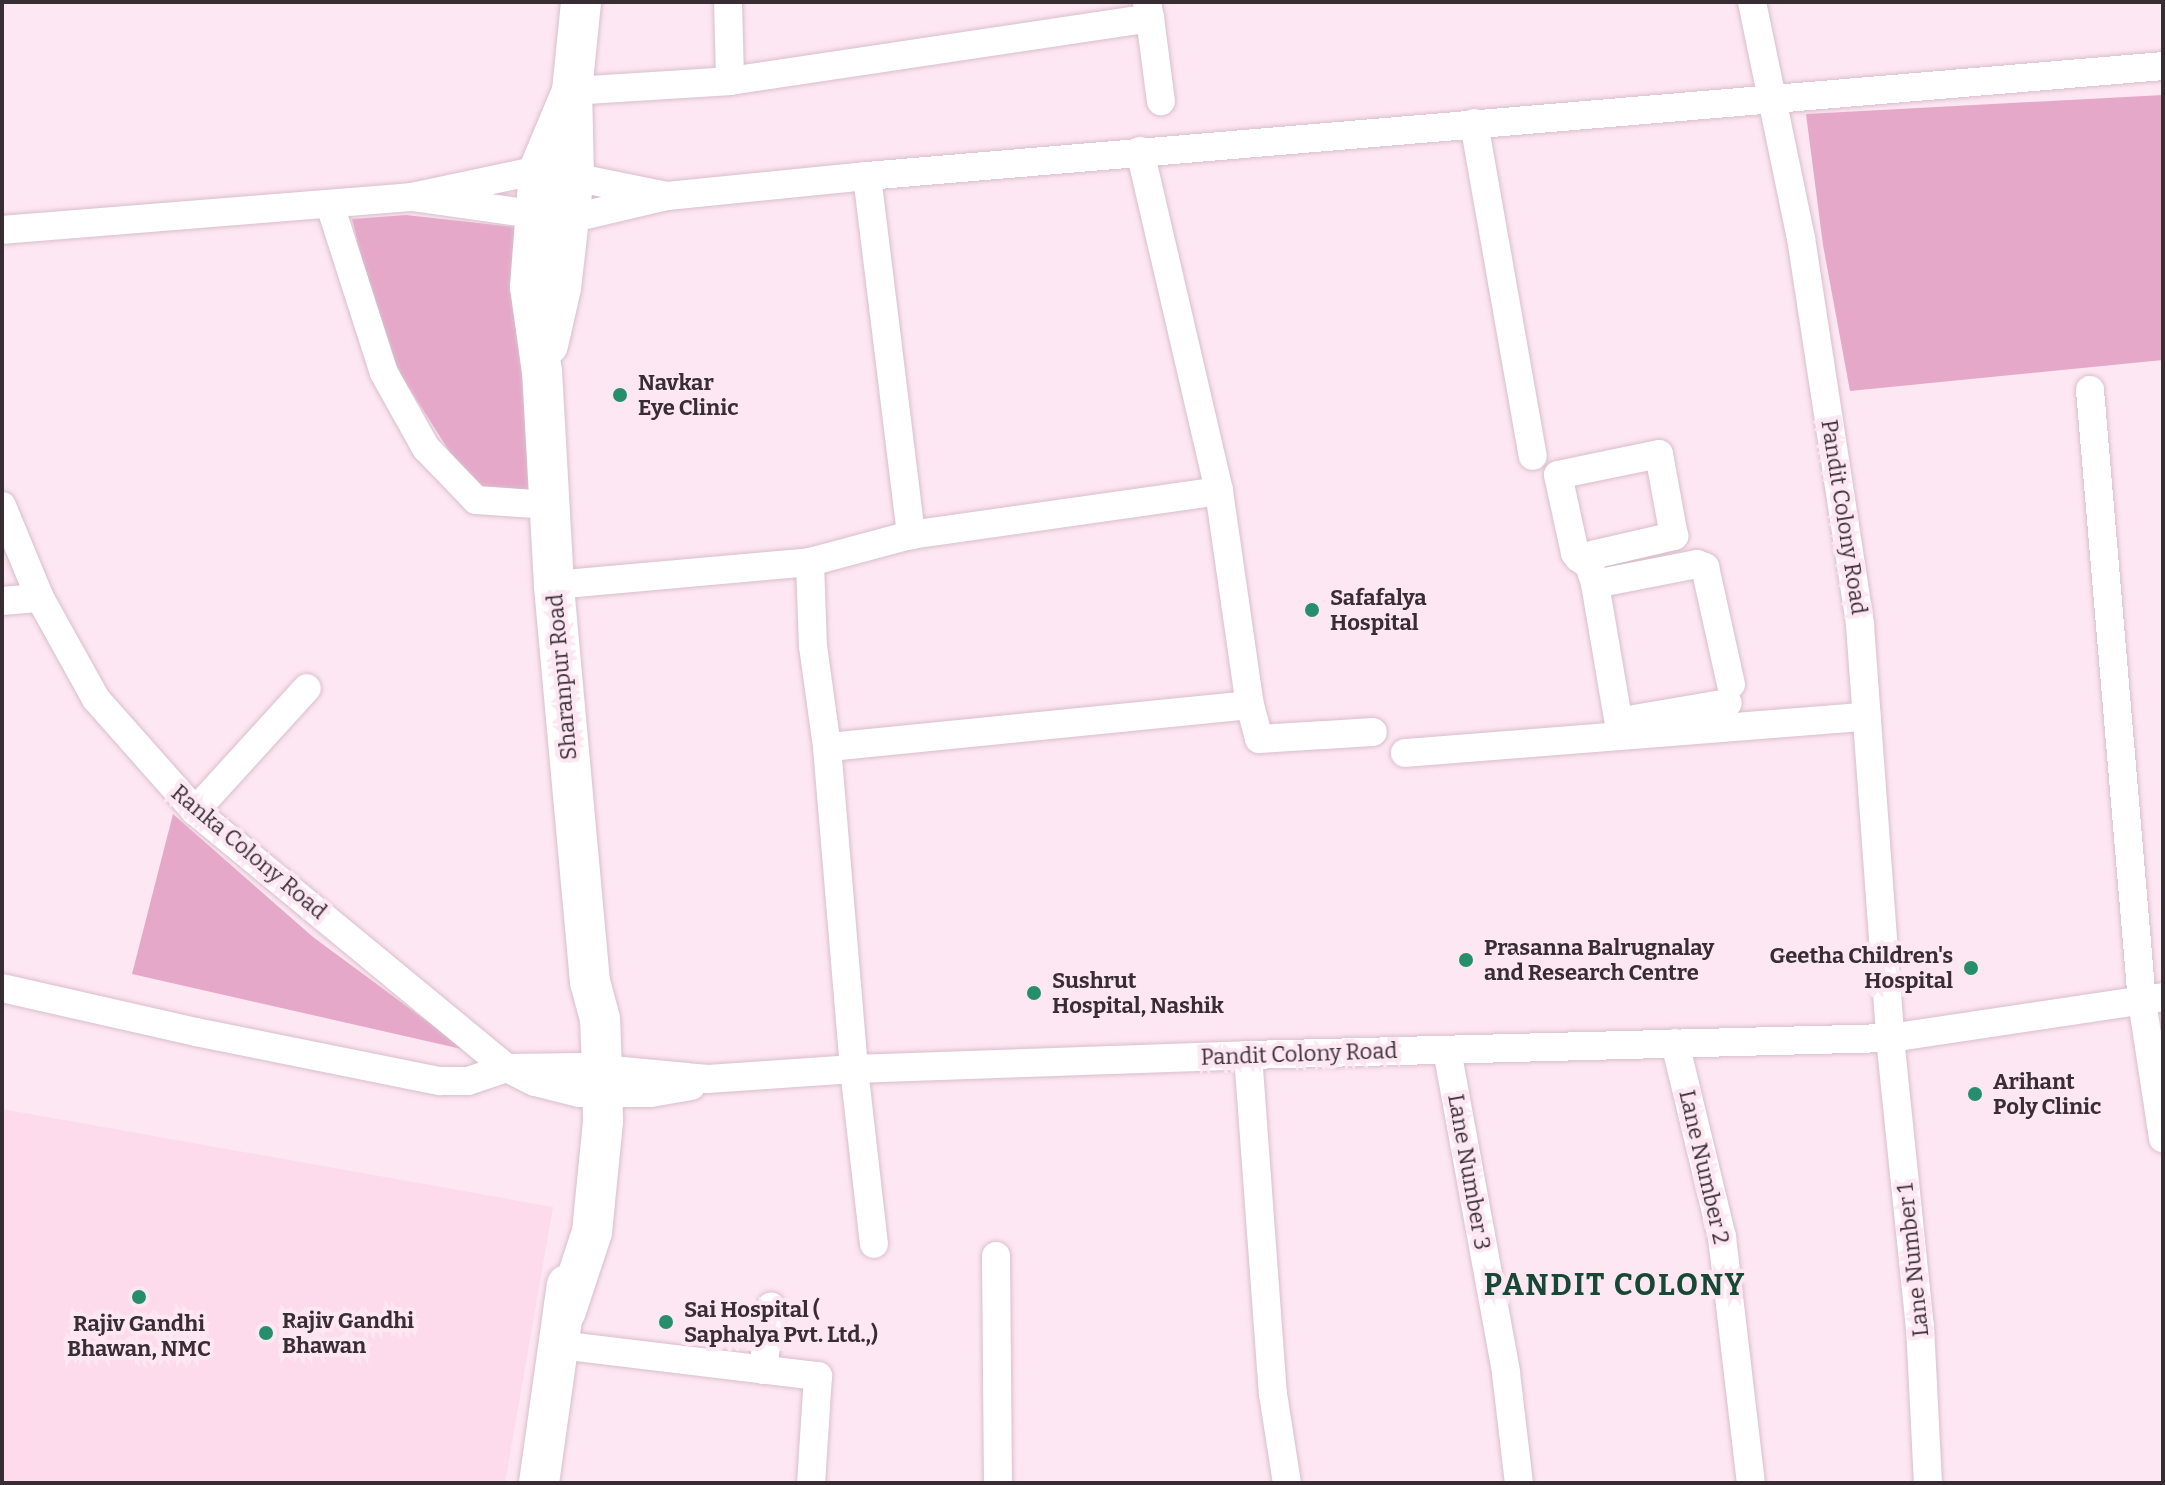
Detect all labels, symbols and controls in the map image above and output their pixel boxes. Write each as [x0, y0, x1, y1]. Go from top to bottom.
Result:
place label: Navkar Eye Clinic [638, 369, 739, 420]
marker: Navkar Eye Clinic [609, 384, 631, 406]
street label: Pandit Colony Road [1816, 418, 1872, 616]
place label: Safafalya Hospital [1330, 584, 1427, 636]
street label: Sharanpur Road [542, 593, 582, 761]
marker: Safafalya Hospital [1301, 599, 1323, 621]
street label: Ranka Colony Road [166, 779, 332, 925]
place label: Prasanna Balrugnalay and Research Centre [1484, 934, 1714, 986]
place label: Geetha Children's Hospital [1769, 942, 1953, 994]
marker: Prasanna Balrugnalay and Research Centre [1455, 949, 1477, 971]
marker: Geetha Children's Hospital [1960, 957, 1982, 979]
place label: Sushrut Hospital, Nashik [1052, 967, 1224, 1018]
marker: Sushrut Hospital, Nashik [1023, 982, 1045, 1004]
street label: Pandit Colony Road [1200, 1037, 1398, 1071]
place label: Arihant Poly Clinic [1993, 1068, 2101, 1120]
marker: Arihant Poly Clinic [1964, 1083, 1986, 1105]
street label: Lane Number 2 [1673, 1087, 1735, 1247]
street label: Lane Number 3 [1442, 1092, 1496, 1252]
street label: Lane Number 1 [1892, 1182, 1934, 1338]
district label: PANDIT COLONY [1484, 1267, 1746, 1303]
marker: Rajiv Gandhi Bhawan, NMC [130, 1288, 148, 1306]
place label: Sai Hospital ( Saphalya Pvt. Ltd.,) [684, 1296, 878, 1348]
place label: Rajiv Gandhi Bhawan [282, 1307, 414, 1358]
place label: Rajiv Gandhi Bhawan, NMC [67, 1310, 211, 1362]
marker: Sai Hospital ( Saphalya Pvt. Ltd.,) [655, 1311, 677, 1333]
marker: Rajiv Gandhi Bhawan [257, 1324, 275, 1342]

